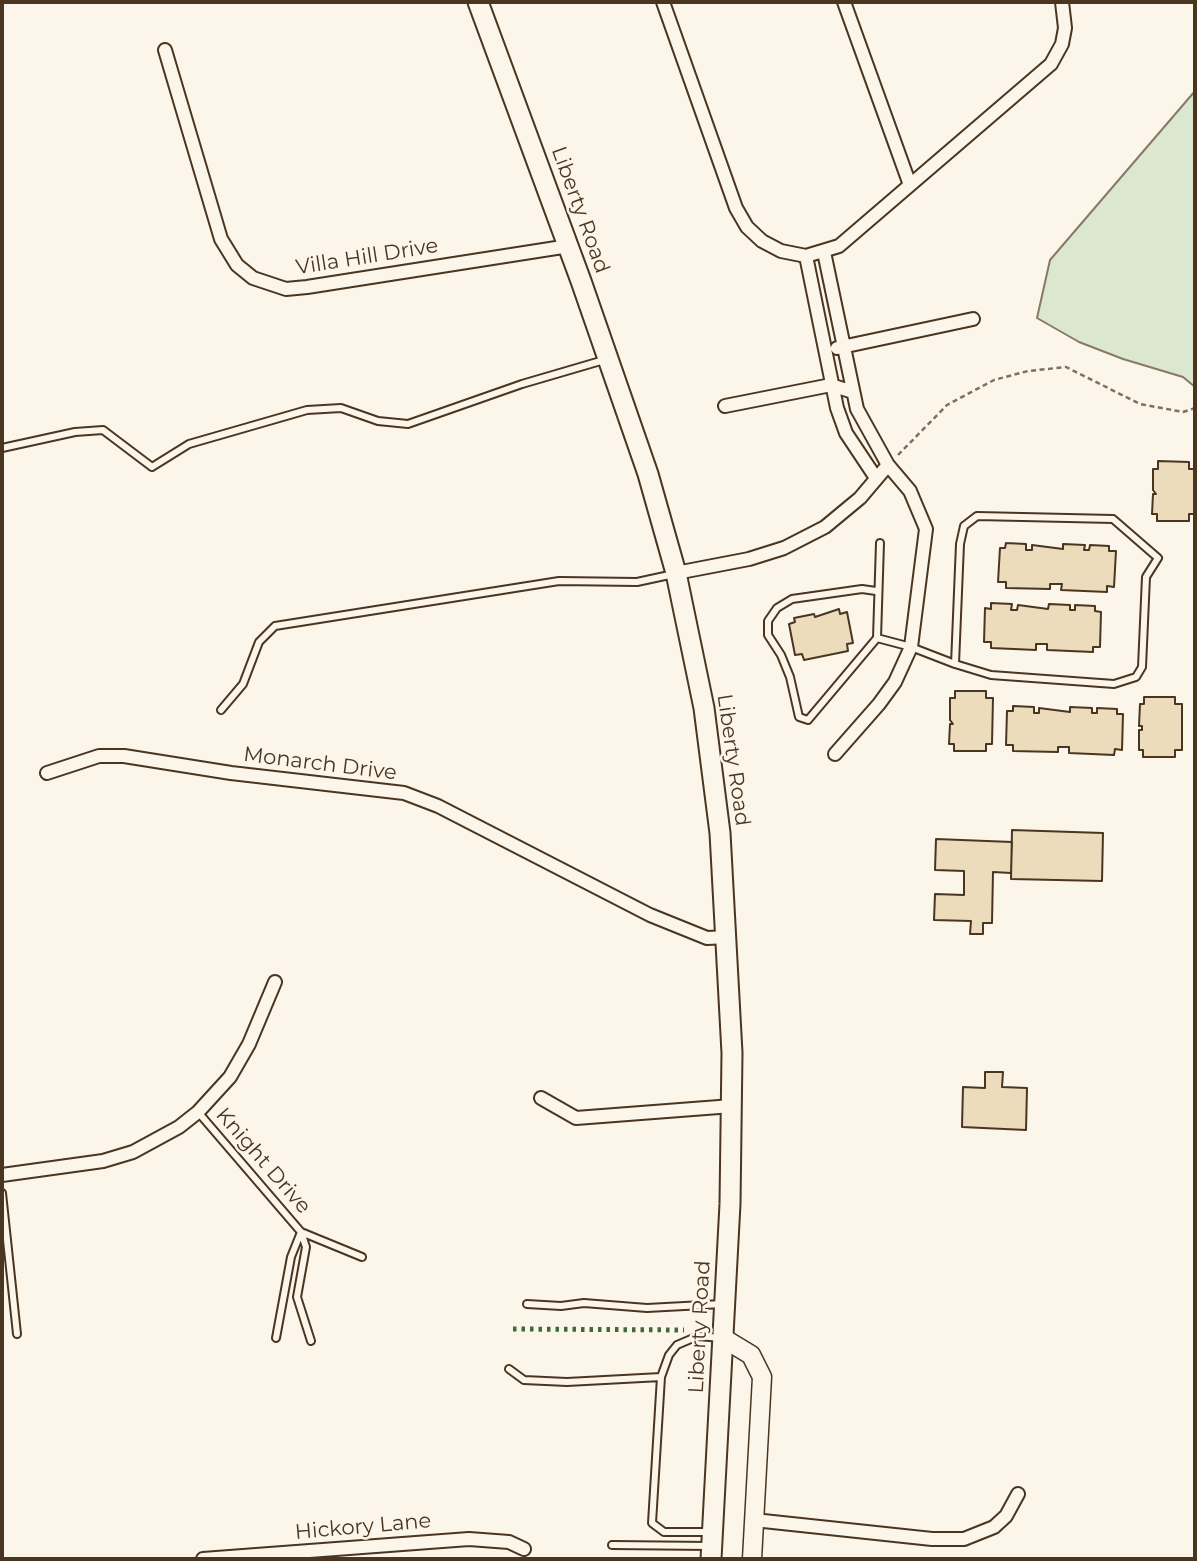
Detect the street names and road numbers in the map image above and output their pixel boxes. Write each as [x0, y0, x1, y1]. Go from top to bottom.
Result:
street label: Liberty Road [545, 143, 615, 277]
street label: Villa Hill Drive [294, 233, 440, 281]
street label: Liberty Road [711, 692, 755, 828]
street label: Monarch Drive [242, 742, 398, 786]
street label: Knight Drive [210, 1103, 316, 1219]
street label: Liberty Road [684, 1260, 716, 1394]
street label: Hickory Lane [294, 1509, 432, 1545]

